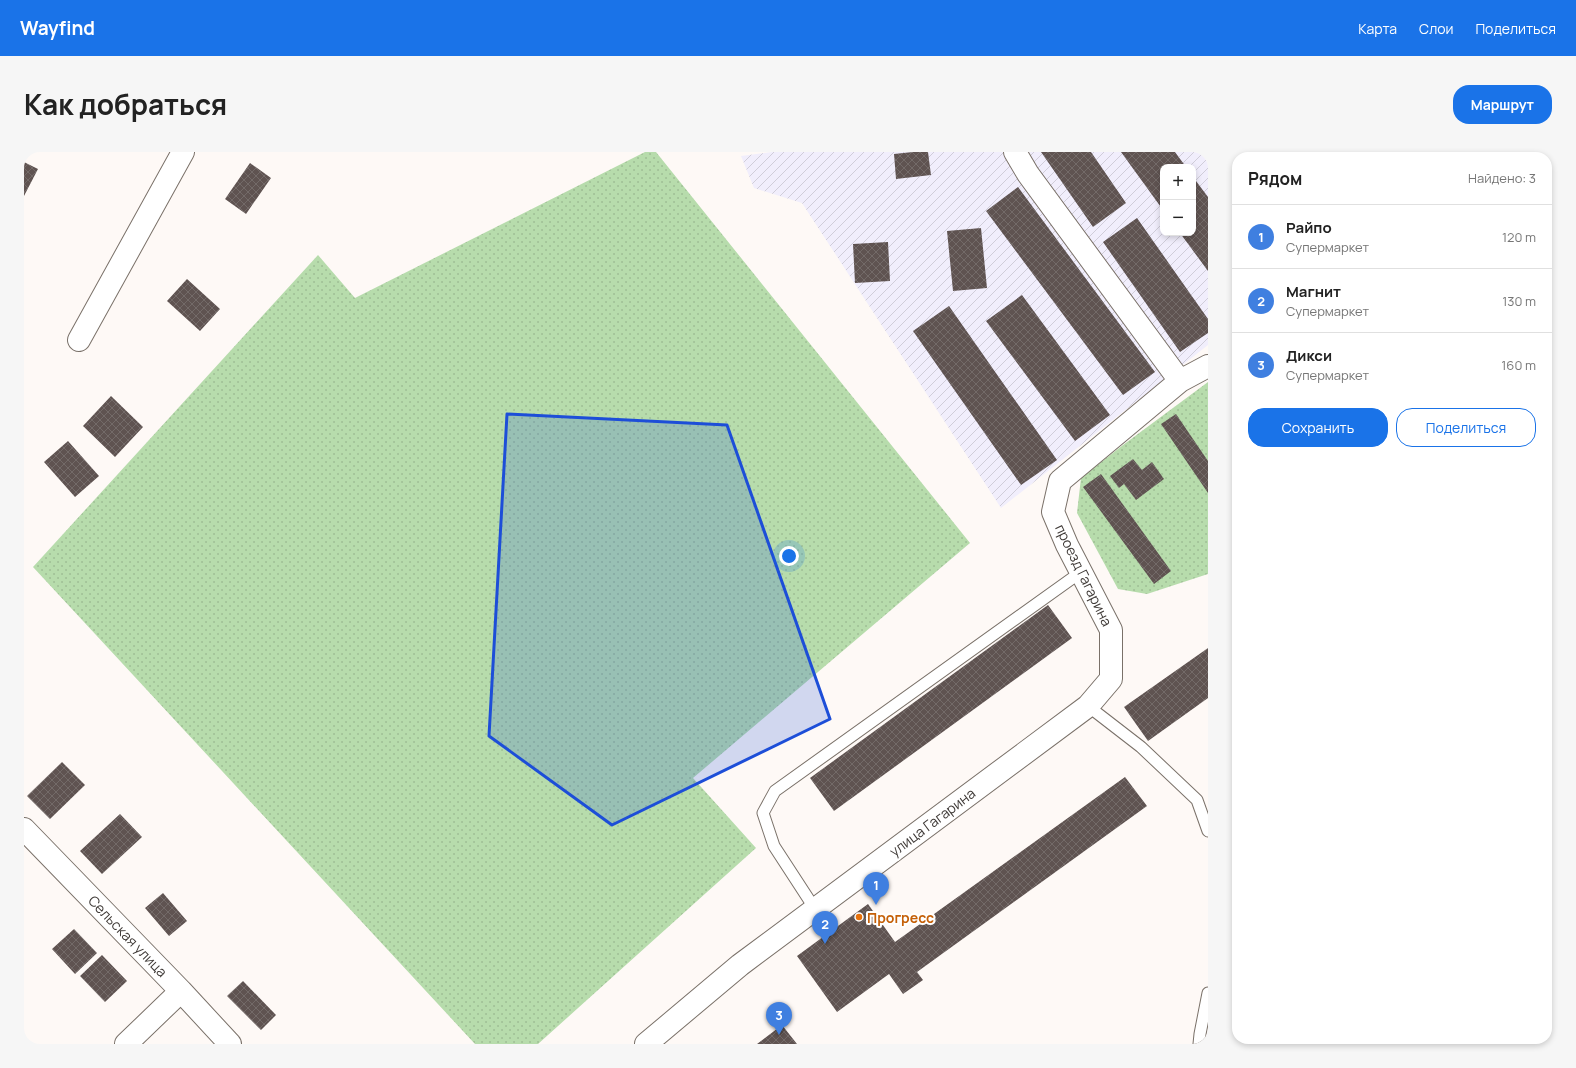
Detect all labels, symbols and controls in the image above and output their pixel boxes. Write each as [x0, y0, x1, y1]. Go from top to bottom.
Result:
text: Wayfind [20, 15, 95, 41]
text: Карта [1358, 19, 1397, 38]
text: Слои [1419, 19, 1453, 38]
text: Поделиться [1475, 19, 1556, 38]
text: Как добраться [24, 85, 227, 123]
button: Маршрут [1453, 85, 1552, 124]
map controls [1160, 164, 1196, 236]
button: + [1160, 164, 1196, 200]
text: Рядом [1248, 167, 1302, 190]
text: Найдено: 3 [1468, 169, 1536, 187]
button: − [1160, 200, 1196, 236]
text: Райпо [1286, 217, 1332, 238]
text: 1 [1258, 228, 1264, 246]
text: 120 m [1502, 228, 1536, 246]
text: Супермаркет [1286, 238, 1369, 256]
text: Магнит [1286, 281, 1341, 302]
text: 2 [1257, 292, 1265, 310]
text: 130 m [1502, 292, 1536, 310]
text: Супермаркет [1286, 302, 1369, 320]
text: Дикси [1286, 345, 1332, 366]
text: 3 [1257, 356, 1265, 374]
text: 160 m [1501, 356, 1536, 374]
text: Супермаркет [1286, 366, 1369, 384]
button: Сохранить [1248, 408, 1388, 447]
button: Поделиться [1396, 408, 1536, 447]
street label: проезд Гагарина [1051, 521, 1117, 629]
your location [779, 546, 799, 566]
street label: улица Гагарина [885, 783, 979, 861]
pin: 1 [863, 872, 889, 905]
street label: Сельская улица [84, 891, 172, 981]
place label: Прогресс [867, 908, 934, 927]
pin: 2 [812, 911, 838, 944]
marker: Прогресс [854, 912, 864, 922]
pin: 3 [766, 1002, 792, 1035]

